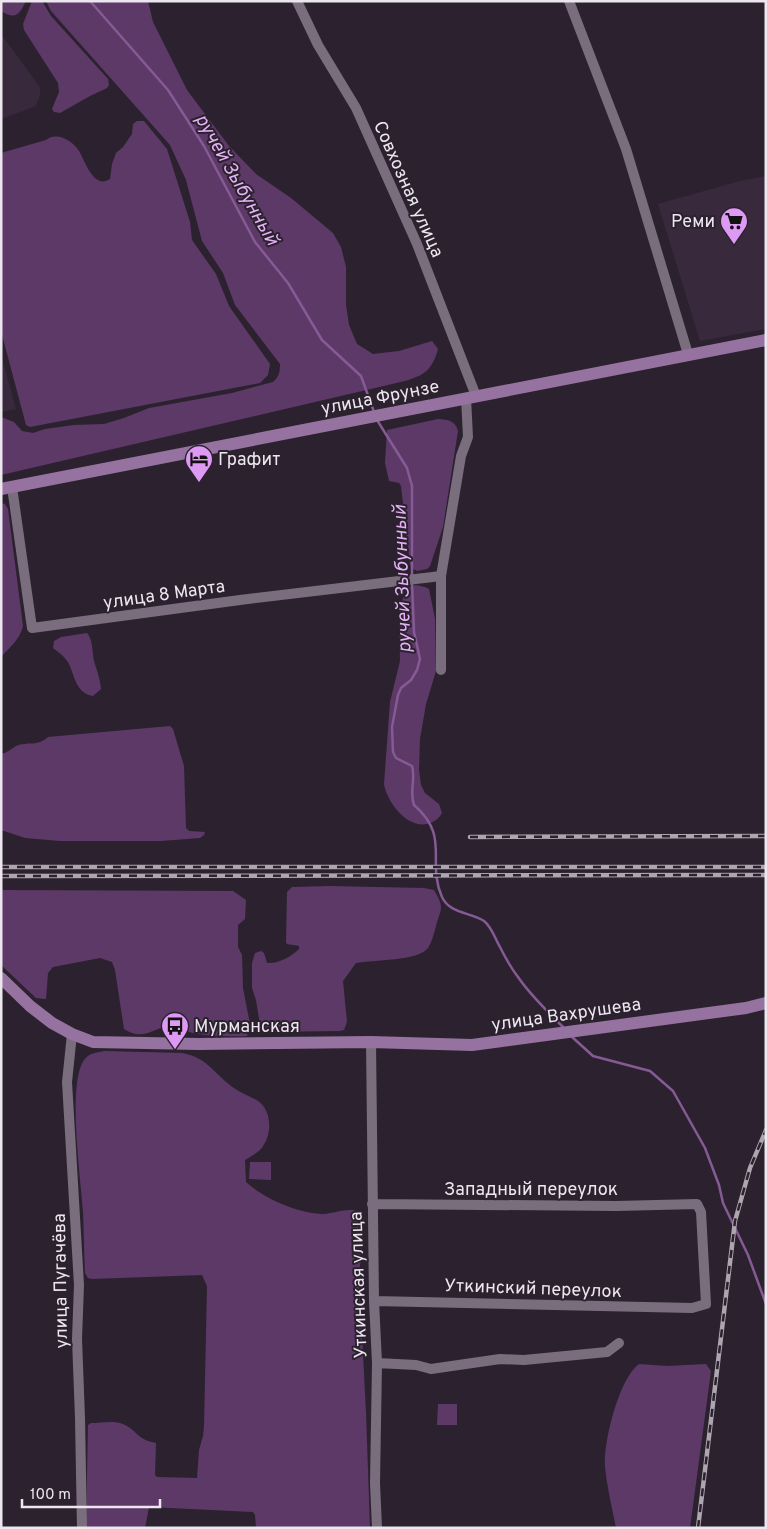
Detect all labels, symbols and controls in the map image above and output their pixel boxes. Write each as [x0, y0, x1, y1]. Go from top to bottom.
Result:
water label: ручей Зыбунный [189, 110, 284, 251]
street label: Совхозная улица [367, 118, 448, 261]
supermarket icon: Реми [719, 206, 749, 245]
place label: Реми [671, 211, 715, 234]
street label: улица Фрунзе [319, 376, 441, 421]
hotel icon: Графит [184, 444, 214, 483]
place label: Графит [218, 449, 280, 472]
water label: ручей Зыбунный [388, 503, 418, 653]
street label: улица 8 Марта [102, 576, 227, 615]
street label: улица Вахрушева [490, 994, 643, 1037]
bus stop icon: Мурманская [160, 1011, 190, 1050]
place label: Мурманская [194, 1016, 300, 1039]
street label: Западный переулок [444, 1179, 618, 1202]
street label: Уткинская улица [345, 1211, 374, 1359]
street label: улица Пугачёва [49, 1213, 74, 1349]
street label: Уткинский переулок [444, 1275, 622, 1304]
scale bar [22, 1476, 160, 1508]
text: 100 m [30, 1486, 71, 1505]

